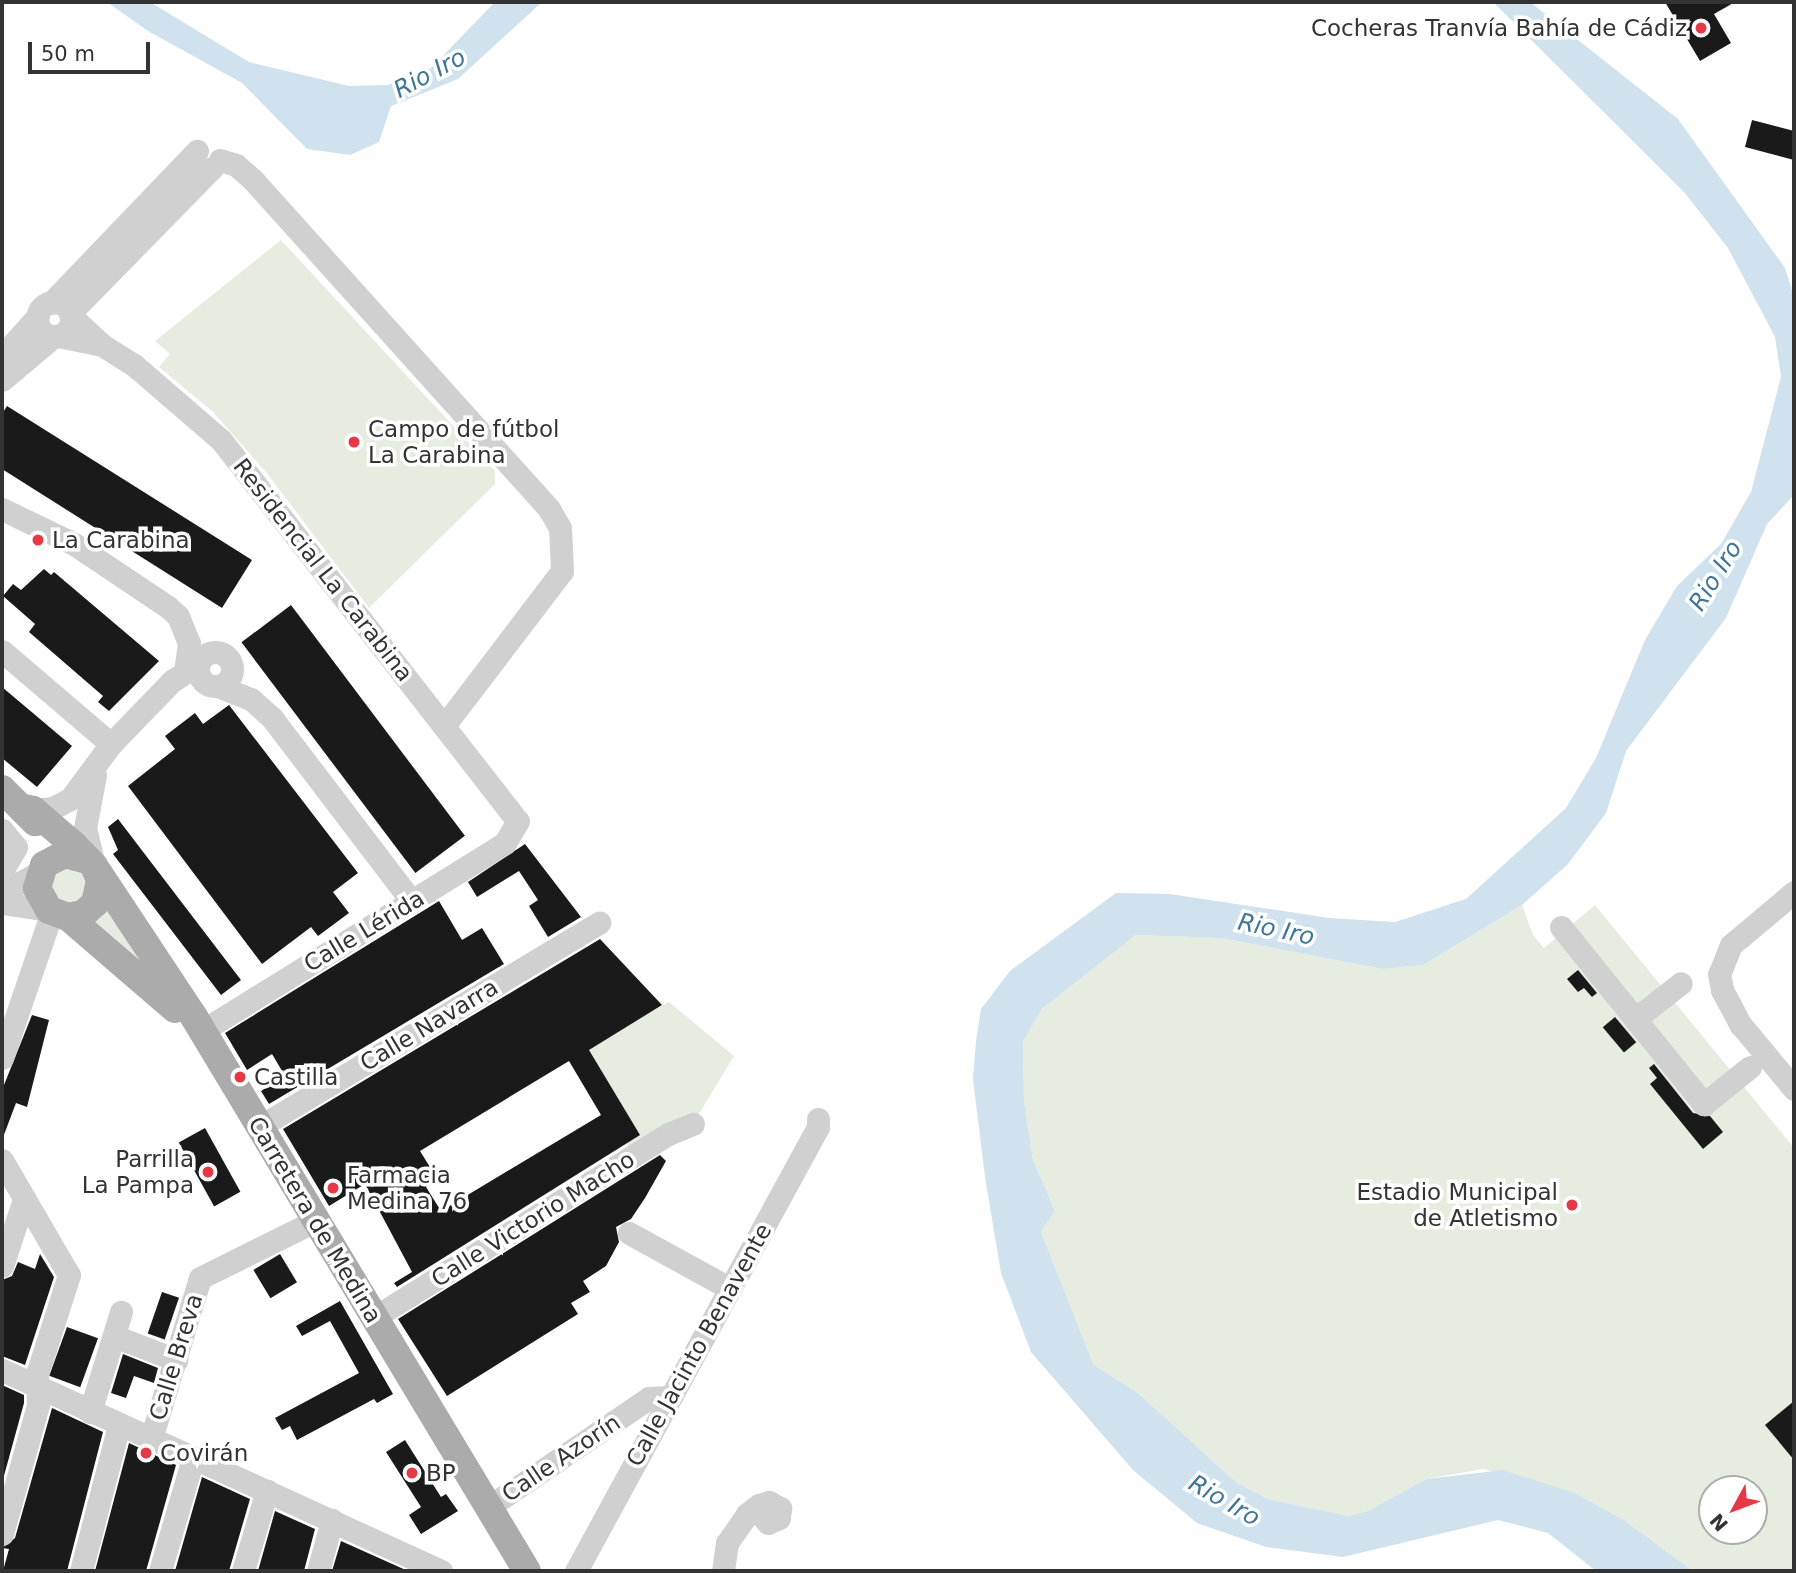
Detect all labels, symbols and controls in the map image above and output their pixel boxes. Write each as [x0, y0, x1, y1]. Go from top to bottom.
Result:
place label: Cocheras Tranvía Bahía de Cádiz [1311, 14, 1687, 42]
marker: Cocheras Tranvía Bahía de Cádiz [1693, 20, 1709, 36]
scale bar [32, 28, 154, 72]
text: 50 m [41, 42, 95, 66]
water label: Rio Iro [389, 43, 471, 105]
place label: Campo de fútbol La Carabina [368, 415, 559, 469]
marker: Campo de fútbol La Carabina [346, 434, 362, 450]
street label: Residencial La Carabina [227, 453, 419, 687]
place label: La Carabina [52, 526, 190, 554]
marker: La Carabina [30, 532, 46, 548]
water label: Rio Iro [1683, 536, 1749, 616]
street label: Calle Lérida [299, 884, 429, 978]
water label: Rio Iro [1235, 908, 1317, 952]
street label: Calle Navarra [355, 973, 503, 1077]
place label: Castilla [254, 1063, 338, 1091]
marker: Castilla [232, 1069, 248, 1085]
street label: Carretera de Medina [242, 1112, 388, 1328]
place label: Parrilla La Pampa [82, 1145, 194, 1199]
street label: Calle Victorio Macho [426, 1145, 640, 1293]
place label: Farmacia Medina 76 [347, 1161, 467, 1215]
marker: Parrilla La Pampa [200, 1164, 216, 1180]
place label: Estadio Municipal de Atletismo [1356, 1178, 1558, 1232]
marker: Farmacia Medina 76 [325, 1180, 341, 1196]
marker: Estadio Municipal de Atletismo [1564, 1197, 1580, 1213]
street label: Calle Jacinto Benavente [621, 1219, 777, 1471]
street label: Calle Breva [144, 1290, 208, 1424]
street label: Calle Azorín [497, 1408, 625, 1508]
place label: Covirán [160, 1439, 248, 1467]
marker: Covirán [138, 1445, 154, 1461]
place label: BP [426, 1459, 456, 1487]
marker: BP [404, 1465, 420, 1481]
water label: Rio Iro [1183, 1469, 1265, 1533]
north arrow [1698, 1475, 1768, 1545]
text: N [1705, 1509, 1732, 1536]

